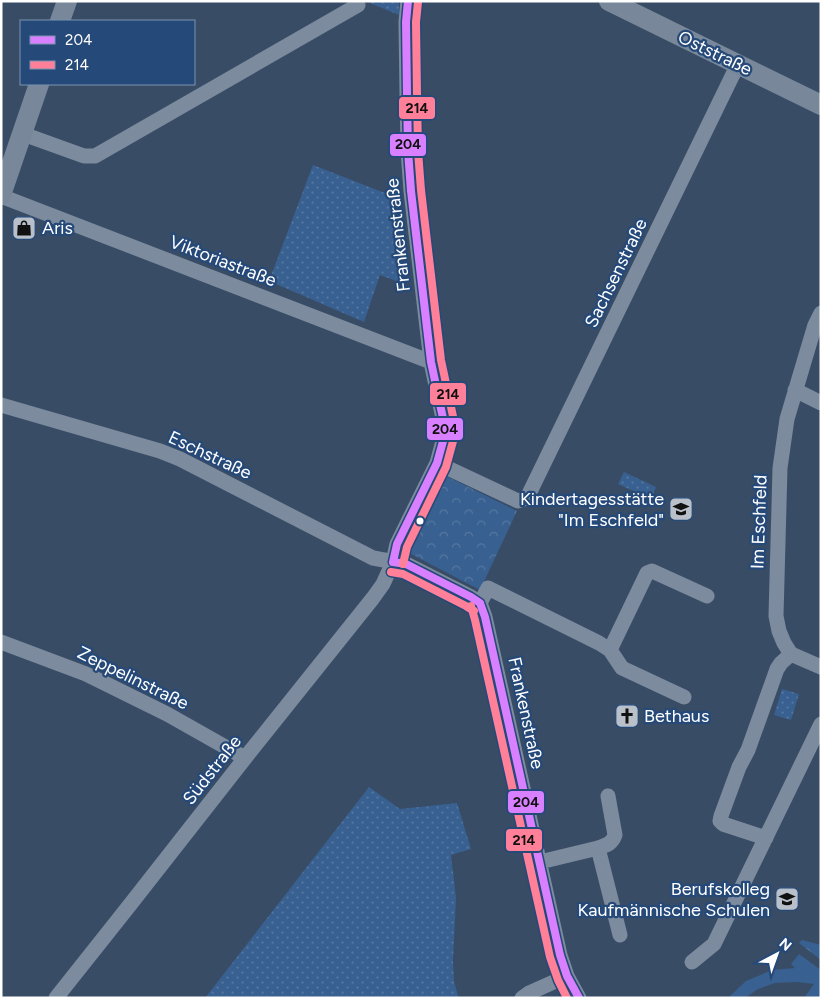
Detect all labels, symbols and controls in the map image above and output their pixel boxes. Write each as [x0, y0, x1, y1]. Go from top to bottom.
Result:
legend [20, 20, 195, 85]
street label: Oststraße [674, 26, 756, 80]
text: 204 [65, 31, 92, 49]
text: 214 [65, 56, 89, 74]
line badge: 214 [398, 96, 436, 120]
text: 214 [406, 100, 429, 117]
line badge: 204 [389, 133, 427, 157]
text: 204 [395, 136, 421, 153]
street label: Frankenstraße [381, 177, 415, 293]
shop icon: Aris [11, 215, 37, 241]
street label: Sachsenstraße [580, 215, 652, 331]
place label: Aris [42, 217, 73, 239]
street label: Viktoriastraße [167, 231, 280, 291]
line badge: 214 [429, 382, 467, 406]
text: 214 [437, 386, 460, 403]
line badge: 204 [426, 417, 464, 441]
text: 204 [432, 421, 458, 438]
street label: Eschstraße [165, 426, 255, 484]
street label: Im Eschfeld [746, 474, 772, 570]
place label: Kindertagesstätte "Im Eschfeld" [520, 488, 664, 531]
school or university icon: Kindertagesstätte "Im Eschfeld" [668, 496, 694, 522]
unlabelled marker [415, 516, 425, 526]
street label: Zeppelinstraße [74, 642, 192, 715]
street label: Frankenstraße [503, 655, 549, 771]
church icon: Bethaus [614, 703, 640, 729]
place label: Bethaus [644, 705, 709, 727]
street label: Südstraße [178, 731, 246, 809]
line badge: 204 [507, 790, 545, 814]
text: 204 [513, 794, 539, 811]
line badge: 214 [505, 828, 543, 852]
text: 214 [513, 832, 536, 849]
place label: Berufskolleg Kaufmännische Schulen [577, 878, 770, 921]
school or university icon: Berufskolleg Kaufmännische Schulen [774, 886, 800, 912]
north arrow [752, 929, 802, 979]
text: N [776, 935, 795, 955]

